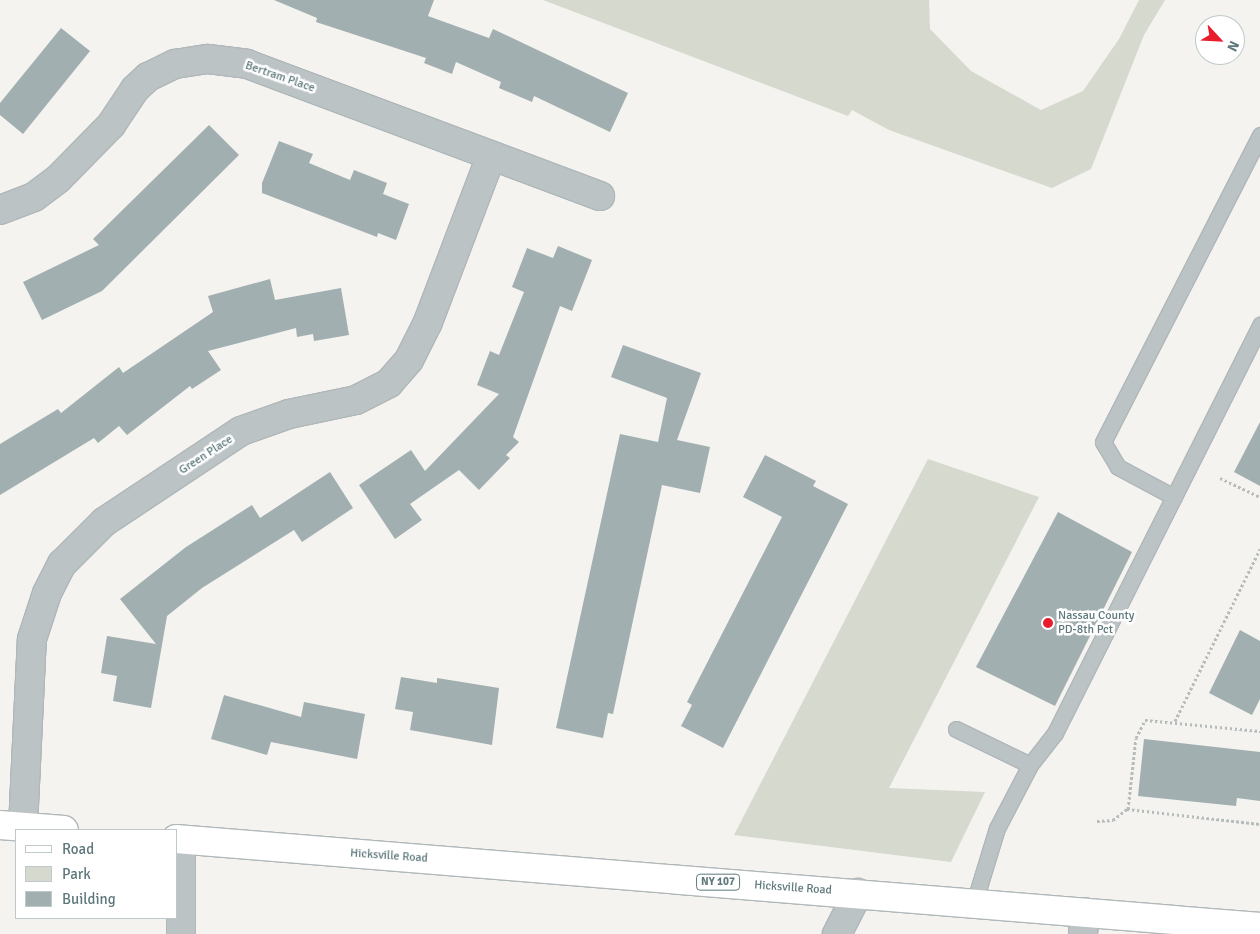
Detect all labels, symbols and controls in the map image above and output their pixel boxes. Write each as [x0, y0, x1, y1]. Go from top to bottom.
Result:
north arrow [1195, 15, 1245, 65]
text: N [1223, 38, 1243, 54]
street label: Bertram Place [243, 58, 317, 96]
street label: Green Place [176, 432, 236, 478]
place label: Nassau County PD-8th Pct [1058, 609, 1134, 637]
marker: Nassau County PD-8th Pct [1042, 617, 1054, 629]
legend [15, 829, 178, 919]
text: Road [62, 840, 94, 858]
street label: Hicksville Road [350, 846, 428, 866]
text: Park [62, 865, 91, 883]
road number: NY 107 [696, 874, 740, 890]
street label: Hicksville Road [754, 878, 832, 898]
text: Building [62, 890, 116, 908]

